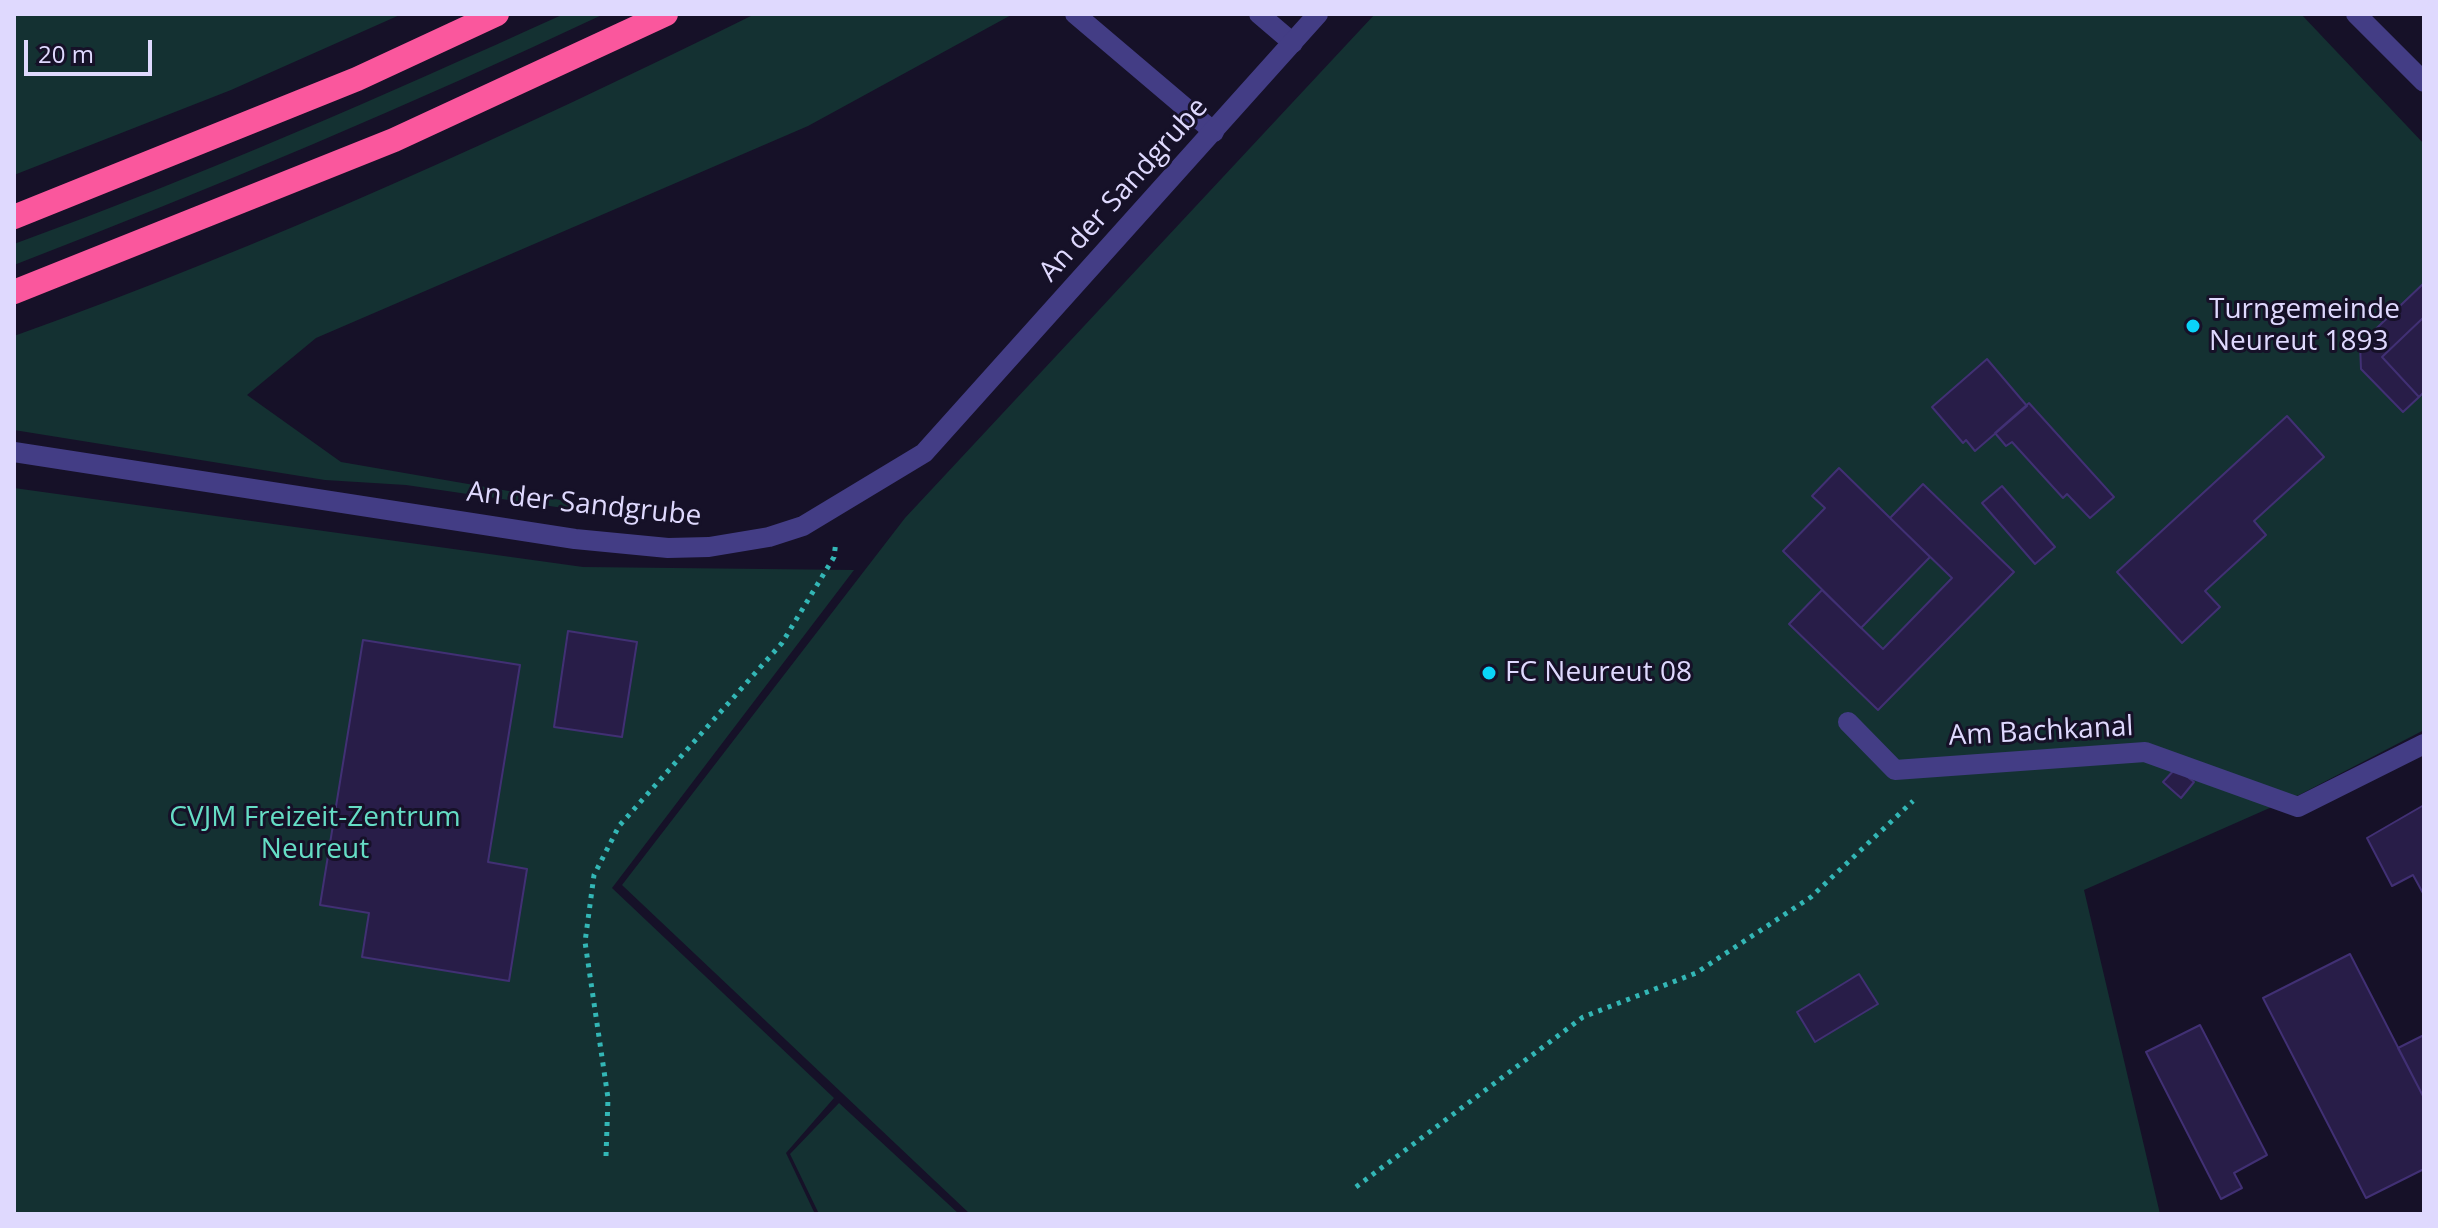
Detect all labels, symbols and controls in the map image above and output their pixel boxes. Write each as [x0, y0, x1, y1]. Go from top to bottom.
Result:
scale bar [28, 24, 156, 74]
text: 20 m [38, 37, 94, 70]
street label: An der Sandgrube [1033, 91, 1215, 289]
place label: Turngemeinde Neureut 1893 [2209, 293, 2400, 359]
marker: Turngemeinde Neureut 1893 [2184, 317, 2202, 335]
street label: An der Sandgrube [465, 476, 703, 534]
place label: FC Neureut 08 [1505, 656, 1692, 690]
marker: FC Neureut 08 [1480, 664, 1498, 682]
street label: Am Bachkanal [1948, 710, 2134, 754]
park label: CVJM Freizeit-Zentrum Neureut [169, 801, 461, 867]

